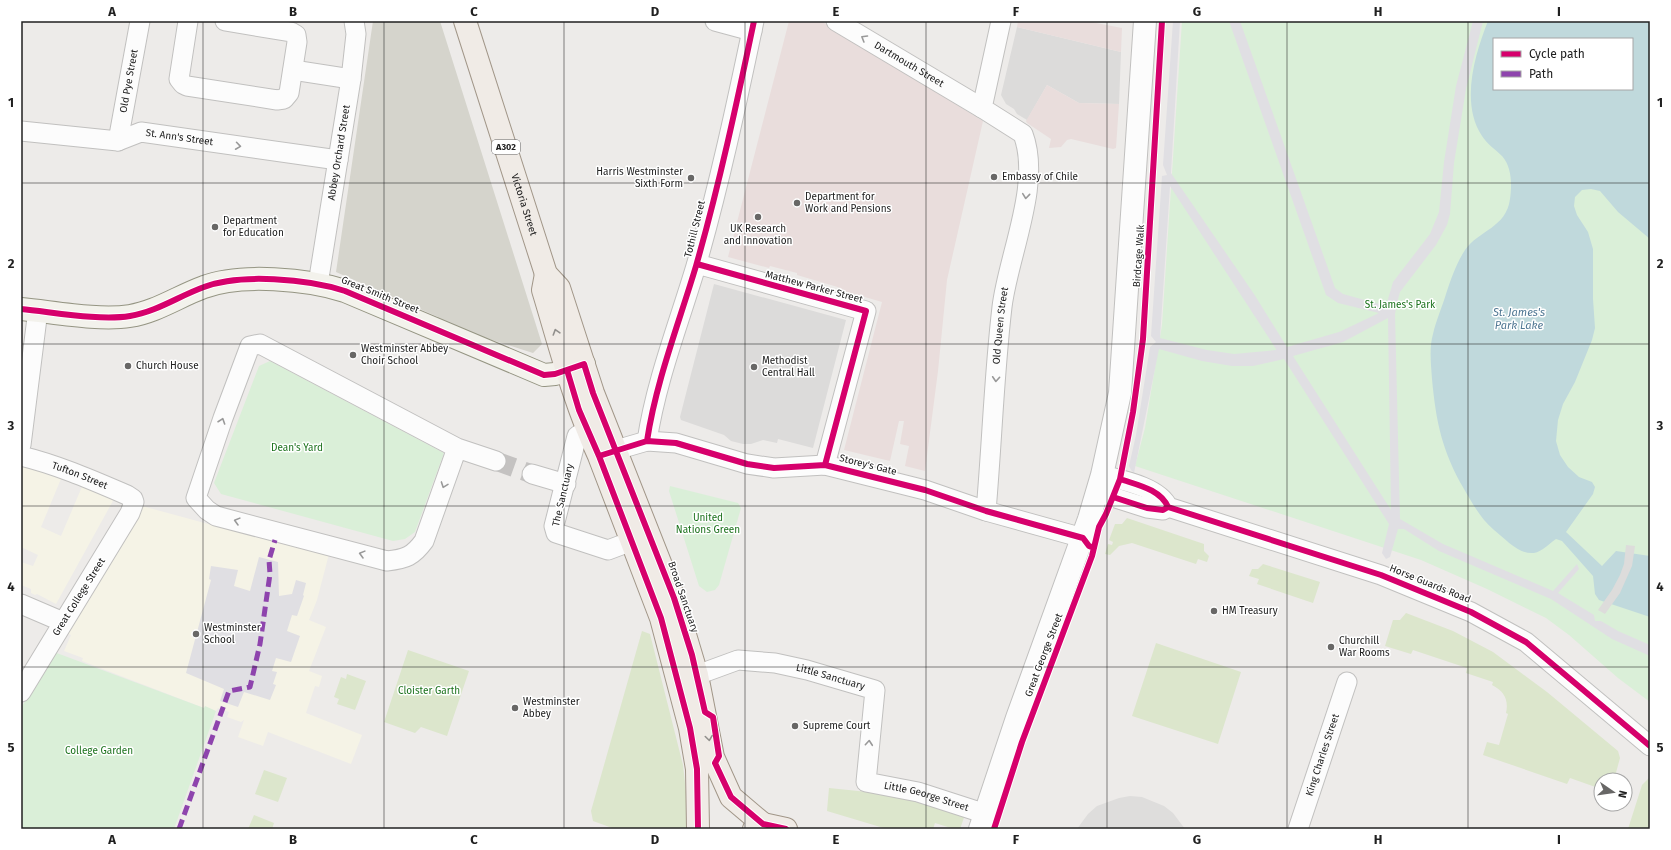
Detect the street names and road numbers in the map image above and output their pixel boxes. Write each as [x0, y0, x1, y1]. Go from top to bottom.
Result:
street label: Dartmouth Street [872, 39, 946, 90]
street label: Old Pye Street [117, 48, 141, 114]
street label: Abbey Orchard Street [326, 104, 353, 201]
street label: St. Ann's Street [145, 127, 214, 148]
road number: A302 [492, 140, 520, 154]
street label: Victoria Street [508, 172, 540, 238]
street label: Tothill Street [682, 199, 708, 259]
street label: Birdcage Walk [1131, 223, 1147, 288]
street label: Matthew Parker Street [764, 268, 864, 306]
street label: Great Smith Street [339, 274, 421, 316]
street label: Old Queen Street [990, 286, 1011, 365]
street label: Storey's Gate [838, 452, 898, 478]
street label: Tufton Street [50, 459, 110, 492]
street label: The Sanctuary [550, 462, 576, 528]
street label: Great College Street [50, 555, 108, 638]
street label: Broad Sanctuary [665, 560, 701, 634]
street label: Horse Guards Road [1388, 562, 1472, 606]
street label: Great George Street [1023, 611, 1066, 698]
street label: Little Sanctuary [795, 662, 866, 693]
street label: King Charles Street [1303, 712, 1342, 798]
street label: Little George Street [883, 780, 971, 814]

